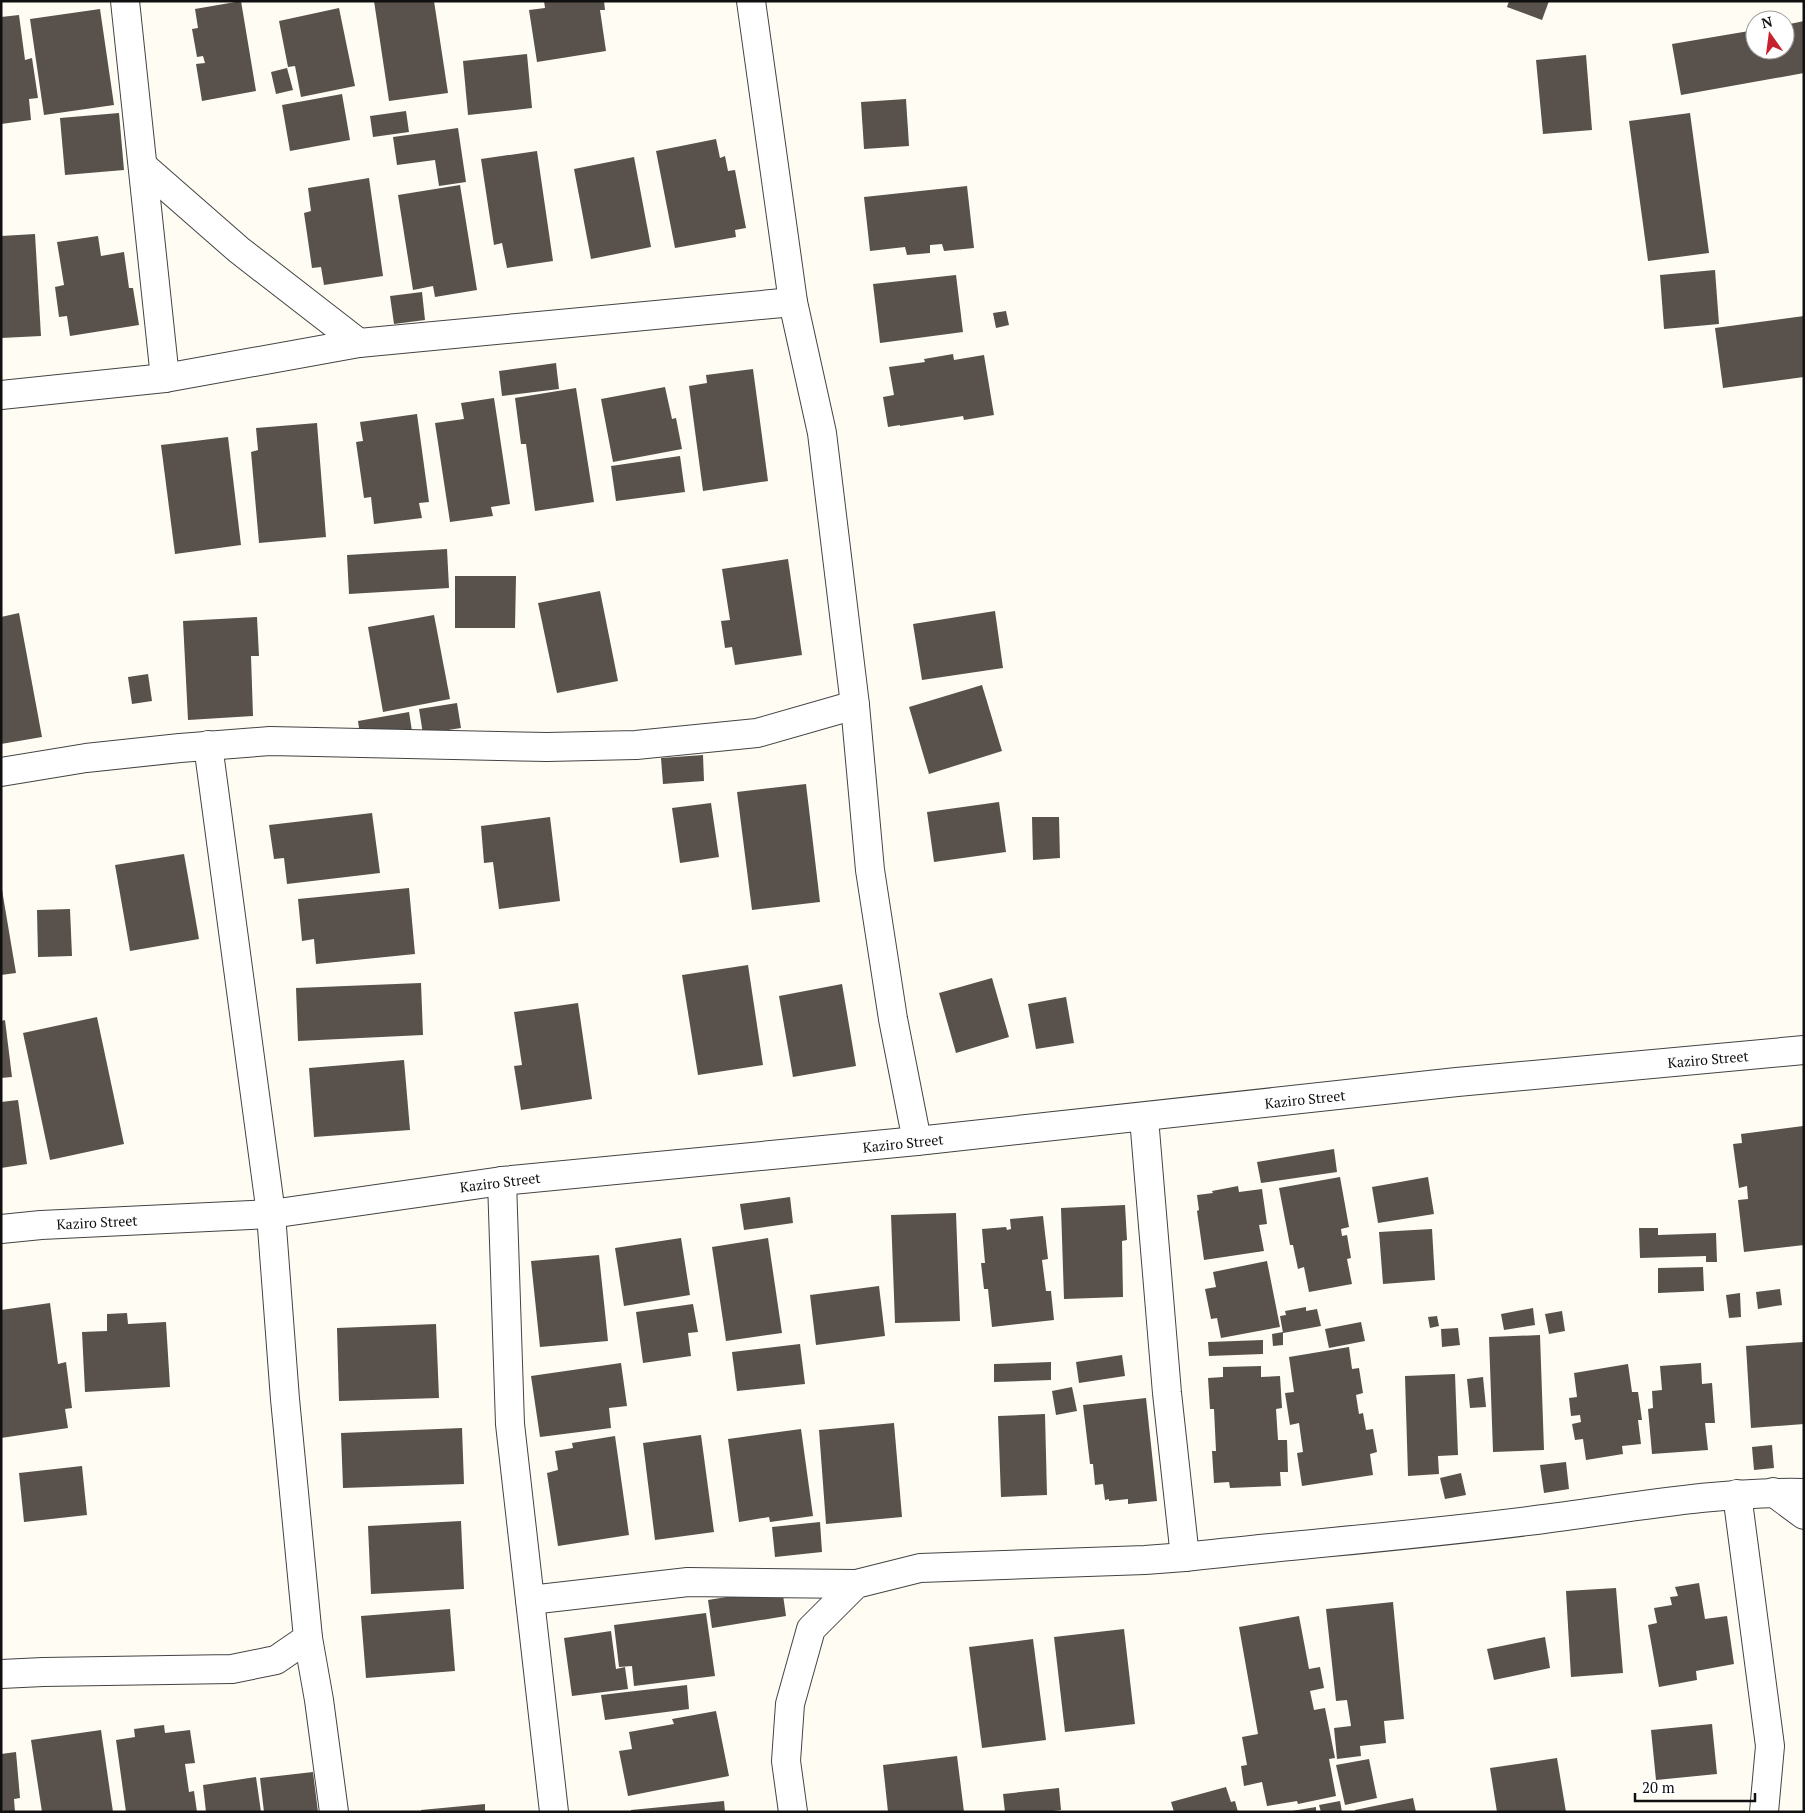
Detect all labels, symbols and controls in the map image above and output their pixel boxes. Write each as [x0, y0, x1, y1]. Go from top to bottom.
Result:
north arrow [1745, 10, 1795, 60]
text: N [1759, 11, 1775, 32]
street label: Kaziro Street [1667, 1046, 1750, 1072]
street label: Kaziro Street [1264, 1085, 1347, 1113]
street label: Kaziro Street [862, 1129, 945, 1157]
street label: Kaziro Street [459, 1168, 542, 1196]
street label: Kaziro Street [56, 1210, 139, 1234]
scale bar [1635, 1770, 1755, 1802]
text: 20 m [1642, 1777, 1675, 1797]

